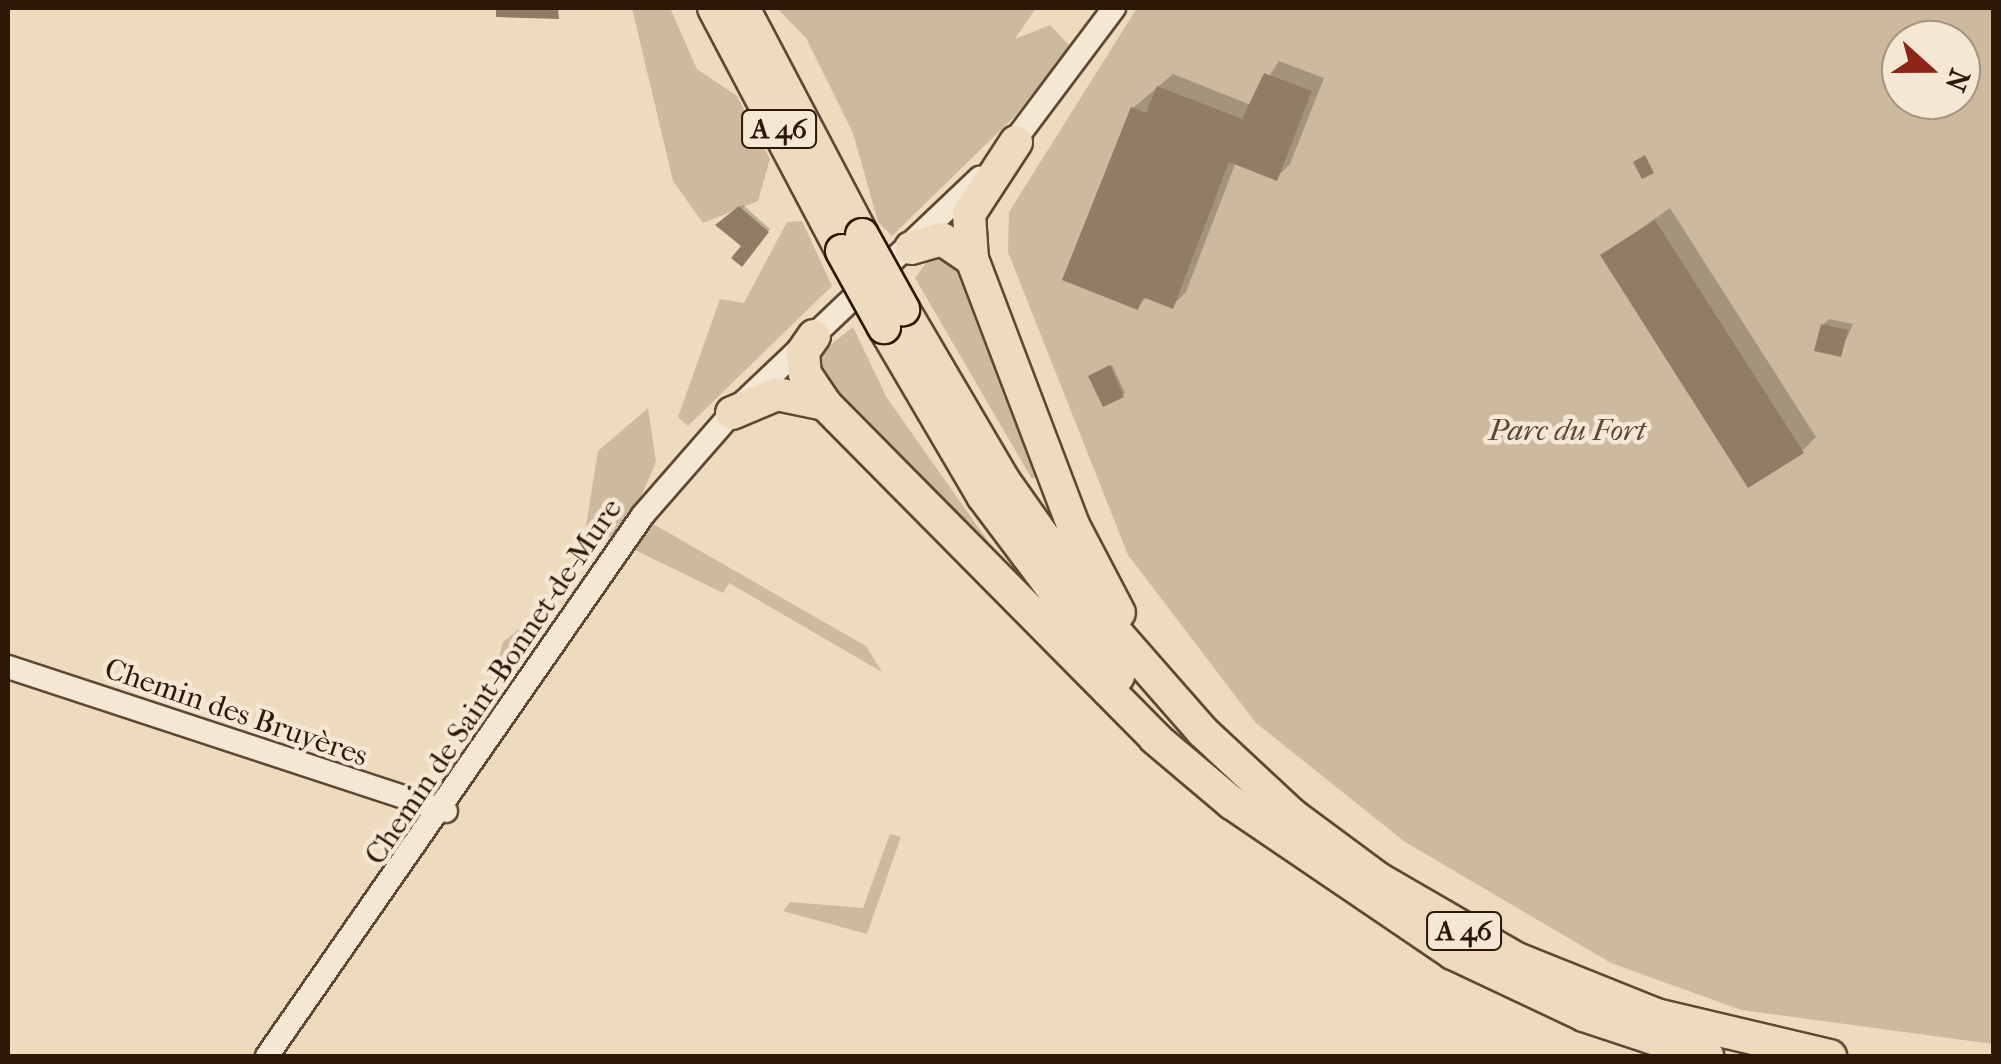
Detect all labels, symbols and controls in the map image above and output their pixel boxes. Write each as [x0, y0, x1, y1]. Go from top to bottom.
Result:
north arrow [1881, 20, 1981, 120]
text: N [1938, 64, 1977, 96]
road number: A 46 [739, 106, 819, 152]
park label: Parc du Fort [1488, 413, 1646, 449]
street label: Chemin de Saint-Bonnet-de-Mure [358, 492, 630, 872]
street label: Chemin des Bruyères [100, 651, 372, 775]
road number: A 46 [1424, 908, 1504, 954]

